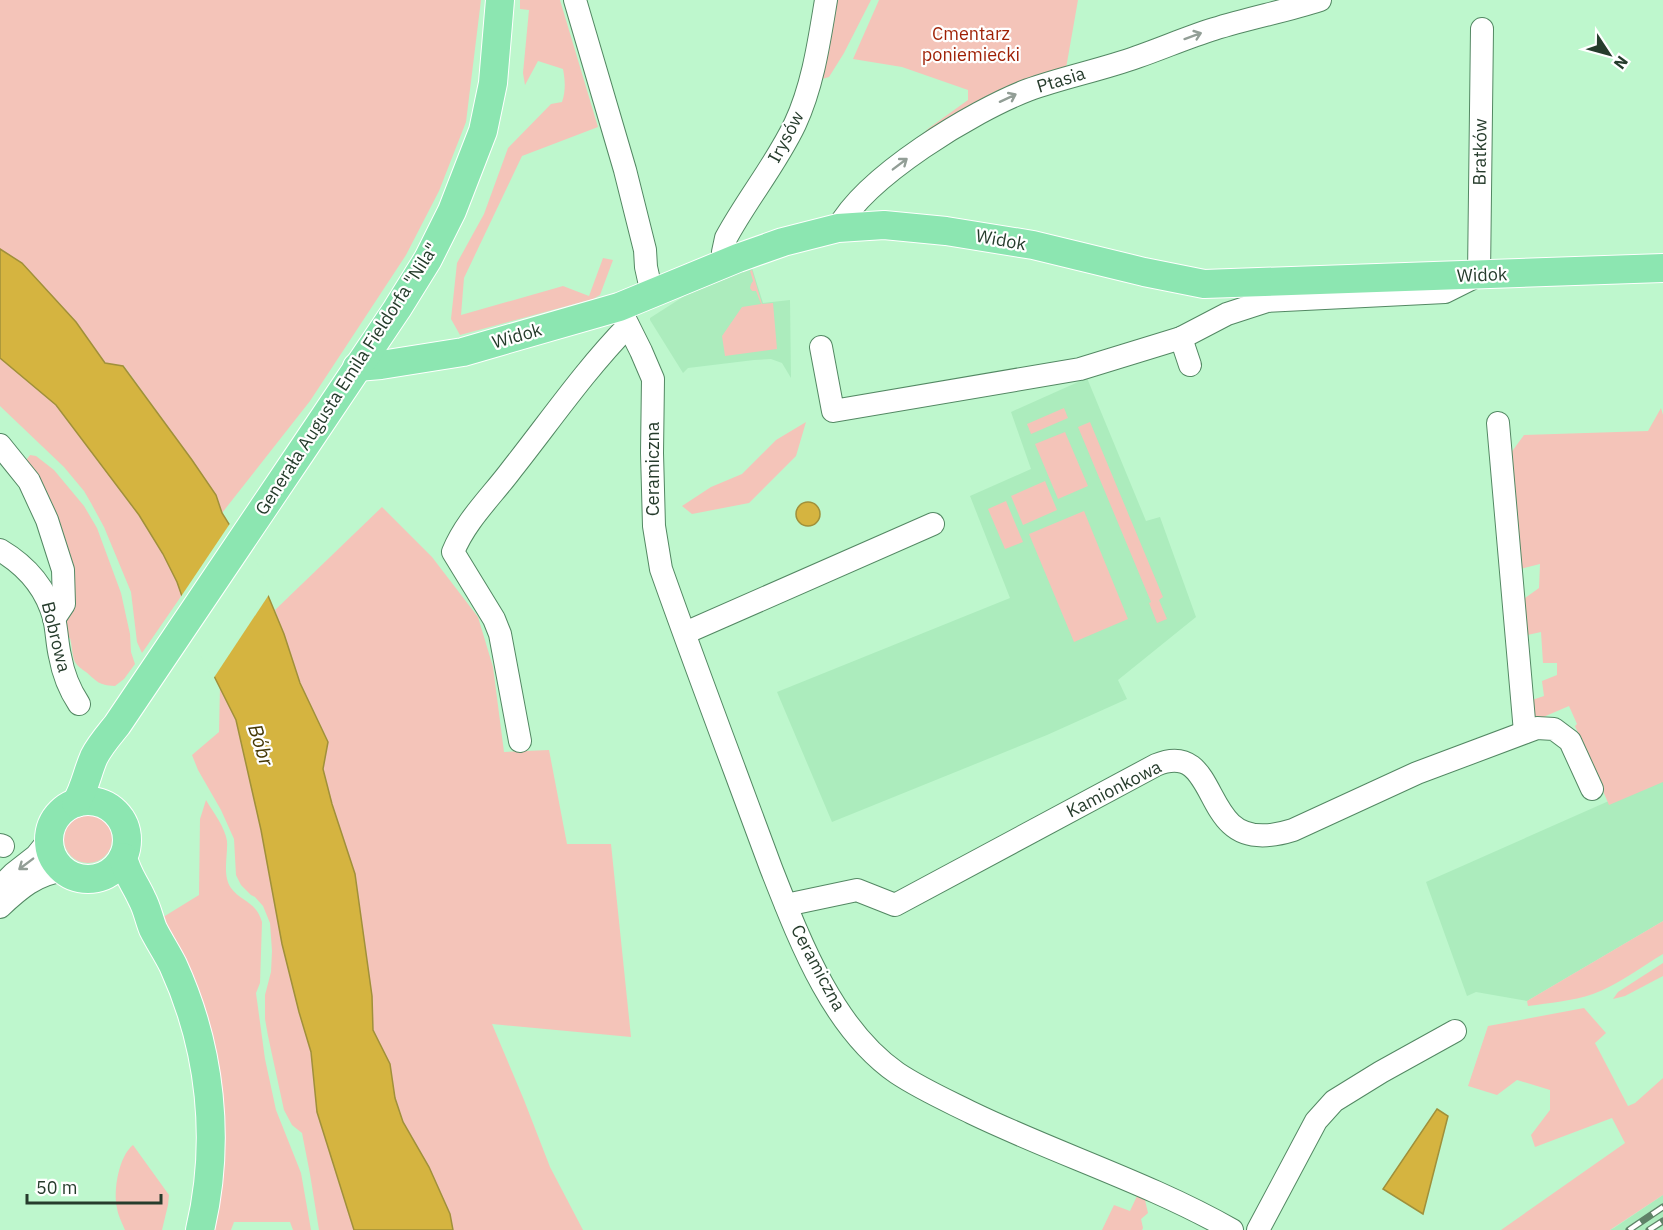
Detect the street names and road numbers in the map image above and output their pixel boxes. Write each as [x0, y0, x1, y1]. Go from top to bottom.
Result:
street label: Ptasia [1034, 61, 1088, 98]
street label: Irysów [762, 107, 809, 167]
street label: Bratków [1467, 118, 1492, 186]
street label: Widok [974, 224, 1028, 255]
street label: Generała Augusta Emila Fieldorfa "Nila" [250, 238, 443, 519]
street label: Widok [1456, 262, 1508, 287]
street label: Widok [489, 317, 545, 354]
street label: Ceramiczna [641, 421, 664, 516]
street label: Bobrowa [37, 599, 76, 675]
street label: Kamionkowa [1062, 755, 1166, 822]
street label: Ceramiczna [786, 921, 851, 1015]

